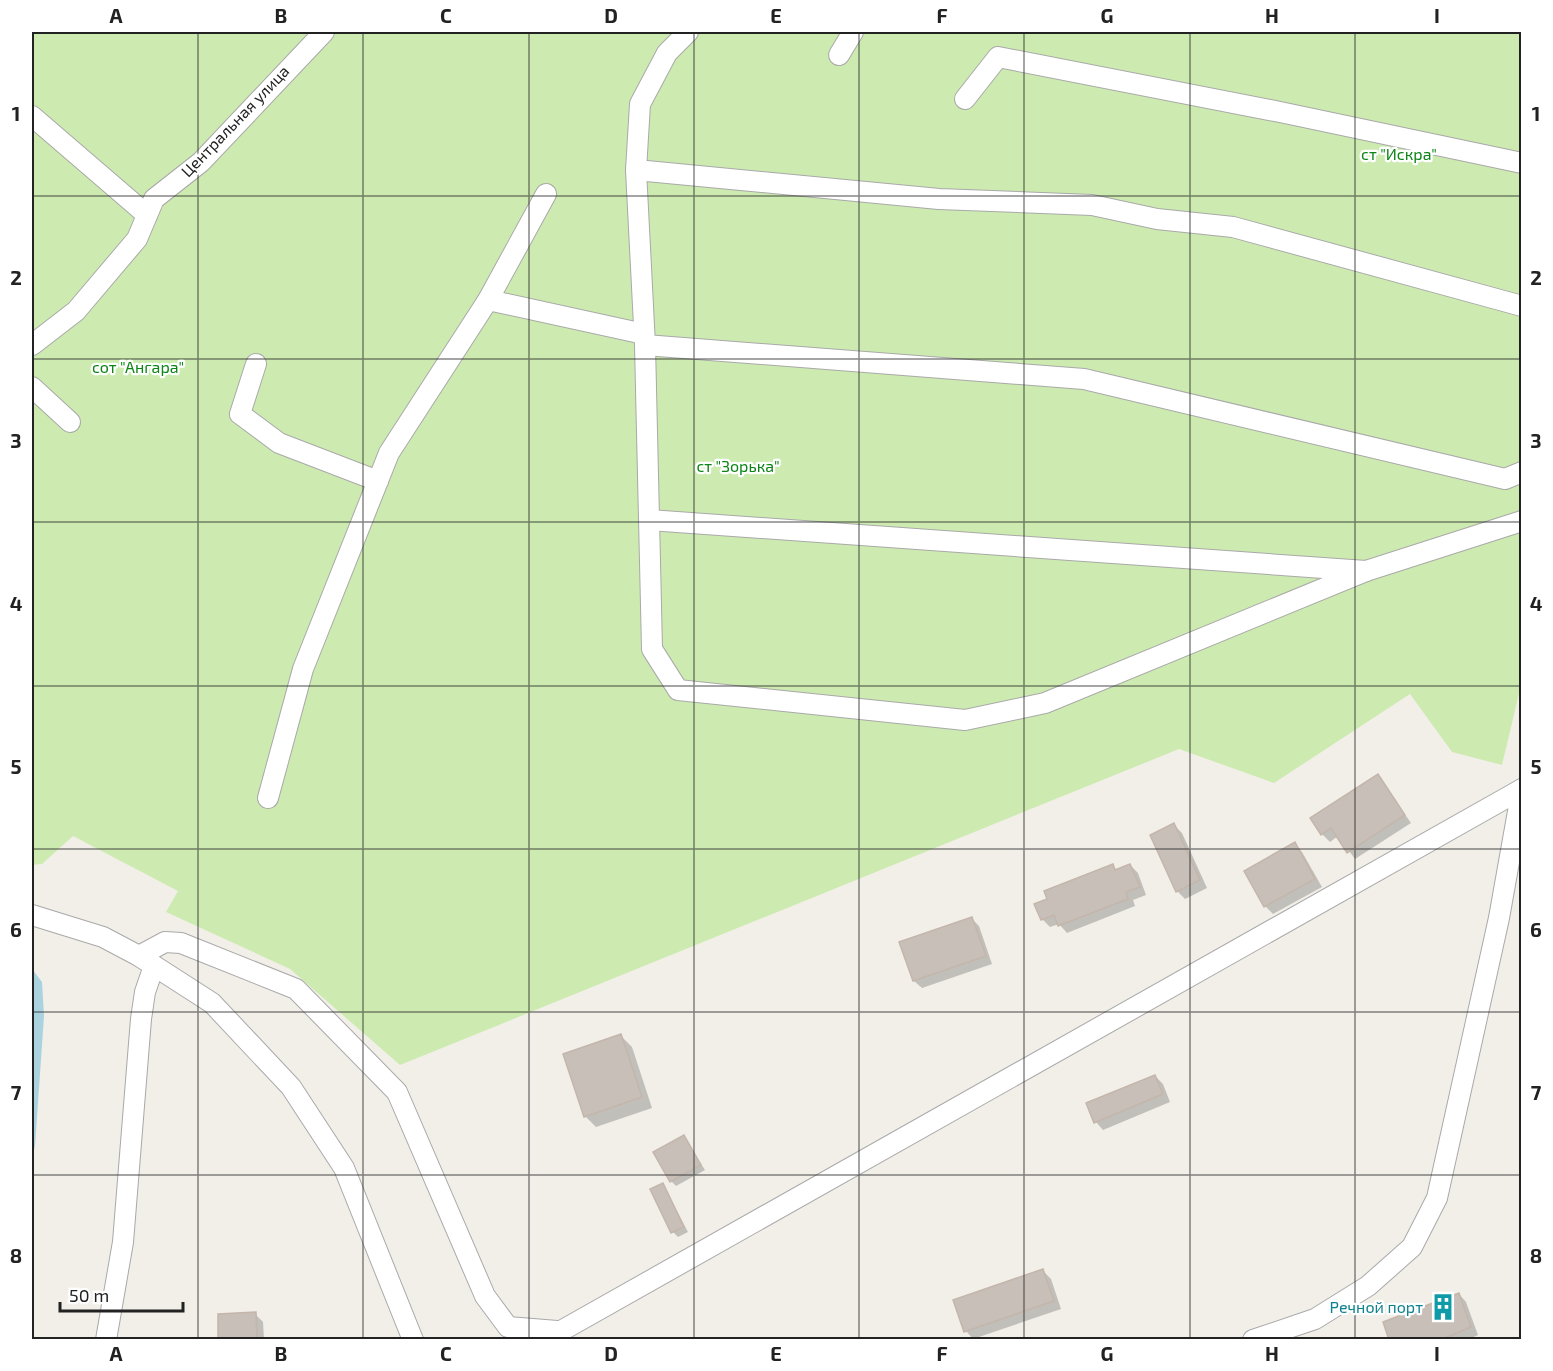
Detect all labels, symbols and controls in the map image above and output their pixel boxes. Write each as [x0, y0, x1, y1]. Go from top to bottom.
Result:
text: A [109, 3, 123, 27]
text: B [275, 3, 287, 27]
text: C [440, 3, 452, 27]
text: D [604, 3, 618, 27]
text: E [770, 3, 782, 27]
text: F [936, 3, 948, 27]
text: G [1101, 3, 1113, 27]
text: H [1265, 3, 1279, 27]
text: I [1434, 3, 1440, 27]
street label: Центральная улица [177, 61, 293, 181]
text: 1 [12, 101, 20, 125]
text: 1 [1532, 101, 1540, 125]
park label: ст "Искра" [1361, 144, 1437, 163]
text: 2 [10, 265, 22, 289]
text: 2 [1530, 265, 1542, 289]
park label: сот "Ангара" [92, 357, 184, 376]
text: 3 [10, 428, 22, 452]
text: 3 [1530, 428, 1542, 452]
park label: ст "Зорька" [696, 456, 780, 475]
text: 4 [10, 591, 23, 615]
text: 4 [1530, 591, 1543, 615]
text: 5 [10, 754, 22, 778]
text: 5 [1530, 754, 1542, 778]
text: 6 [10, 917, 22, 941]
text: 6 [1530, 917, 1542, 941]
text: 7 [11, 1080, 22, 1104]
text: 7 [1531, 1080, 1542, 1104]
text: 8 [10, 1243, 22, 1267]
text: 8 [1530, 1243, 1542, 1267]
scale bar [60, 1275, 183, 1313]
text: 50 m [69, 1284, 109, 1306]
building icon: Речной порт [1428, 1292, 1458, 1322]
place label: Речной порт [1330, 1297, 1423, 1316]
text: A [109, 1341, 123, 1365]
text: B [275, 1341, 287, 1365]
text: C [440, 1341, 452, 1365]
text: D [604, 1341, 618, 1365]
text: E [770, 1341, 782, 1365]
text: F [936, 1341, 948, 1365]
text: G [1101, 1341, 1113, 1365]
text: H [1265, 1341, 1279, 1365]
text: I [1434, 1341, 1440, 1365]

